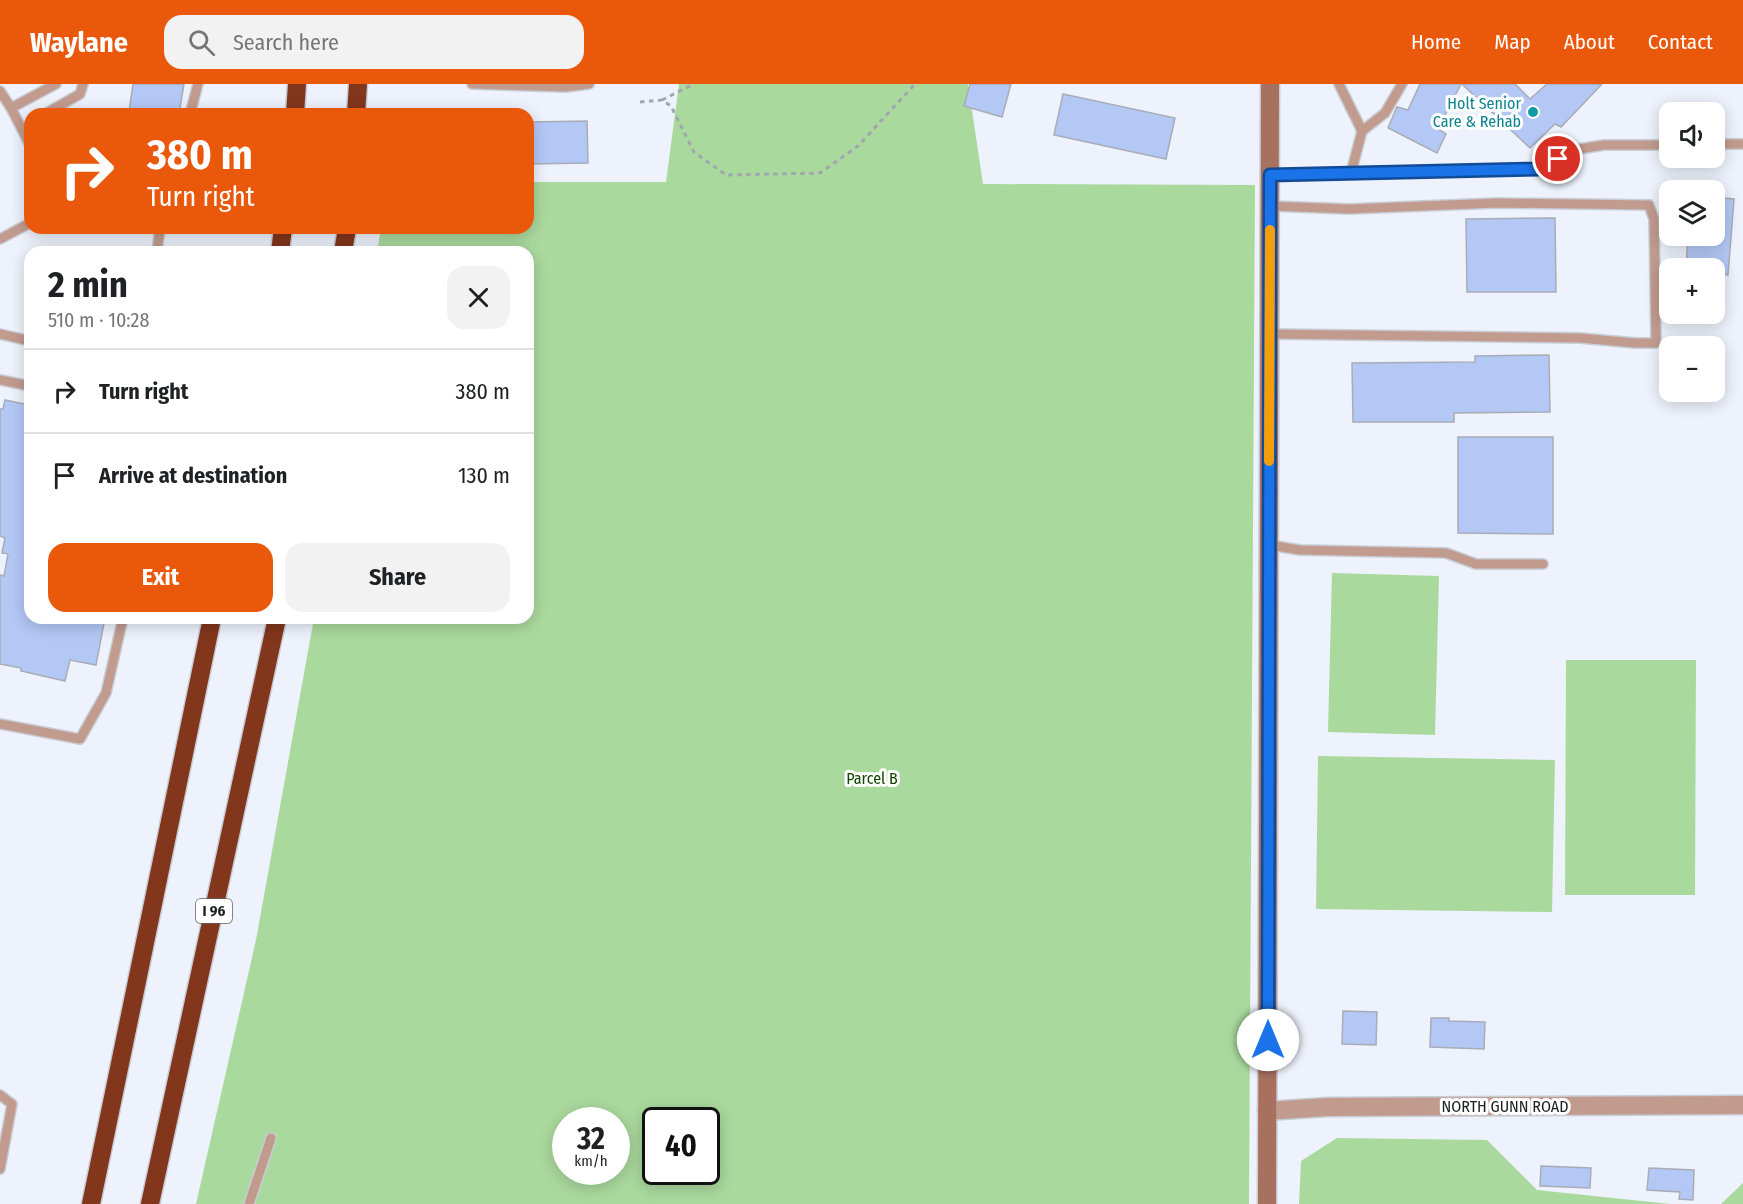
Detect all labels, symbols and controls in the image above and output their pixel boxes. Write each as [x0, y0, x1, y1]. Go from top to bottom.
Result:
search box [164, 15, 584, 69]
text: Waylane [30, 26, 128, 59]
icon: search [185, 26, 218, 59]
text: Search here [233, 29, 339, 56]
text: Home [1411, 29, 1461, 55]
text: Map [1494, 29, 1531, 55]
text: About [1564, 29, 1615, 55]
text: Contact [1648, 29, 1713, 55]
place label: Holt Senior Care & Rehab [1433, 94, 1521, 131]
map controls [1659, 102, 1725, 402]
button: sound [1659, 102, 1725, 168]
marker: Holt Senior Care & Rehab [1526, 105, 1540, 119]
text: 380 m [147, 130, 253, 180]
icon: right [48, 132, 126, 210]
pin [1532, 133, 1583, 184]
icon: arrive [1541, 142, 1574, 175]
button: layers [1659, 180, 1725, 246]
text: Turn right [147, 181, 255, 213]
button: + [1659, 258, 1725, 324]
text: 2 min [48, 263, 128, 307]
button: close [447, 266, 510, 329]
text: 510 m · 10:28 [48, 308, 149, 332]
button: − [1659, 336, 1725, 402]
icon: right [48, 375, 81, 408]
text: Turn right [99, 378, 188, 405]
text: 380 m [456, 378, 510, 405]
icon: arrive [48, 459, 81, 492]
text: Arrive at destination [99, 462, 287, 489]
text: 130 m [458, 462, 510, 489]
button: Exit [48, 543, 273, 612]
button: Share [285, 543, 510, 612]
park label: Parcel B [846, 769, 898, 788]
road number: I 96 [196, 899, 232, 923]
position arrow [1236, 1008, 1300, 1072]
street label: NORTH GUNN ROAD [1442, 1097, 1568, 1116]
speed limit sign: 40 [642, 1107, 720, 1185]
text: 32 [577, 1121, 605, 1157]
text: km/h [574, 1152, 608, 1170]

